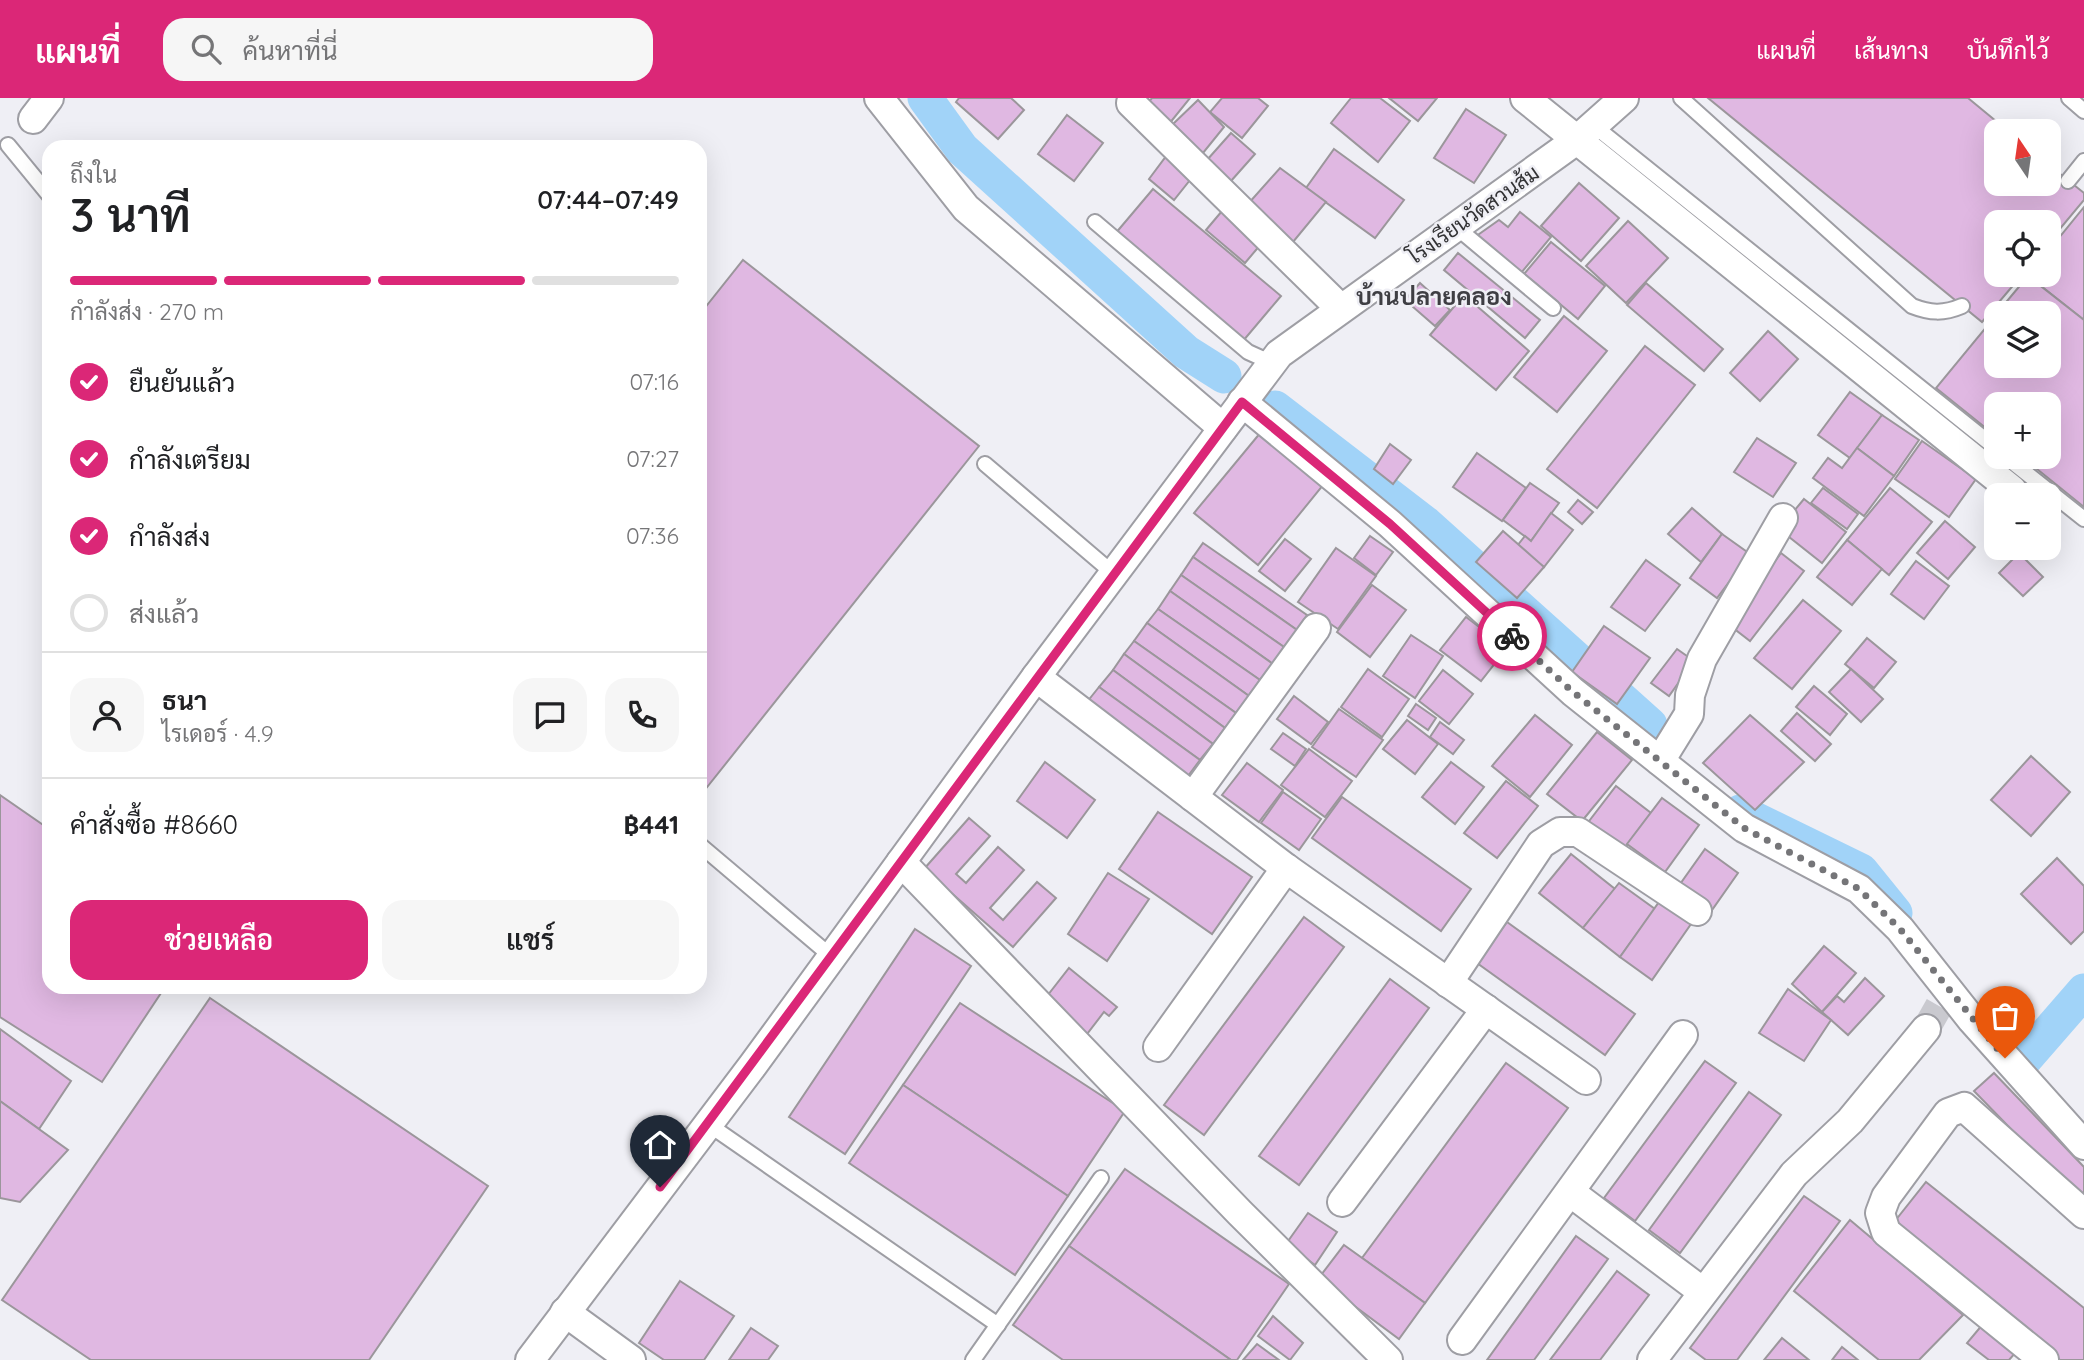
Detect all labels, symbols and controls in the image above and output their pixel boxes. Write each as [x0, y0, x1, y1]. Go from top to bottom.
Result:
search box [163, 18, 653, 81]
text: แผนที่ [35, 30, 121, 71]
icon: search [187, 30, 225, 68]
text: ค้นหาที่นี่ [243, 34, 338, 67]
text: แผนที่ [1756, 35, 1816, 65]
text: เส้นทาง [1854, 35, 1929, 65]
text: บันทึกไว้ [1967, 35, 2049, 65]
north arrow [1984, 119, 2062, 196]
map controls [1984, 119, 2061, 560]
street label: โรงเรียนวัดสวนส้ม [1402, 159, 1544, 269]
text: ถึงใน [70, 160, 117, 189]
text: 07:44–07:49 [537, 183, 679, 216]
text: 3 นาที [70, 186, 191, 244]
button: locate [1984, 210, 2061, 287]
district label: บ้านปลายคลอง [1356, 281, 1512, 311]
text: กำลังส่ง · 270 m [70, 297, 224, 326]
button: layers [1984, 301, 2061, 378]
icon: check [70, 363, 108, 401]
text: ยืนยันแล้ว [129, 366, 235, 399]
text: 07:16 [630, 367, 679, 396]
button: + [1984, 392, 2061, 469]
icon: check [70, 440, 108, 478]
text: กำลังเตรียม [129, 443, 251, 476]
text: 07:27 [626, 444, 679, 473]
button: − [1984, 483, 2061, 560]
icon: check [70, 517, 108, 555]
text: กำลังส่ง [129, 520, 210, 553]
text: 07:36 [626, 521, 679, 550]
text: ส่งแล้ว [129, 597, 199, 630]
courier [1477, 601, 1547, 671]
icon: bike [1493, 617, 1531, 655]
button: person [70, 678, 144, 752]
button: chat [513, 678, 587, 752]
button: phone [605, 678, 679, 752]
text: ธนา [162, 684, 207, 717]
text: ไรเดอร์ · 4.9 [162, 719, 274, 748]
text: คำสั่งซื้อ #8660 [70, 808, 238, 841]
text: ฿441 [623, 808, 679, 841]
button: ช่วยเหลือ [70, 900, 368, 980]
button: แชร์ [382, 900, 679, 980]
pin [1975, 986, 2035, 1058]
icon: bag [1986, 997, 2024, 1035]
pin [630, 1115, 690, 1187]
icon: home [641, 1126, 679, 1164]

